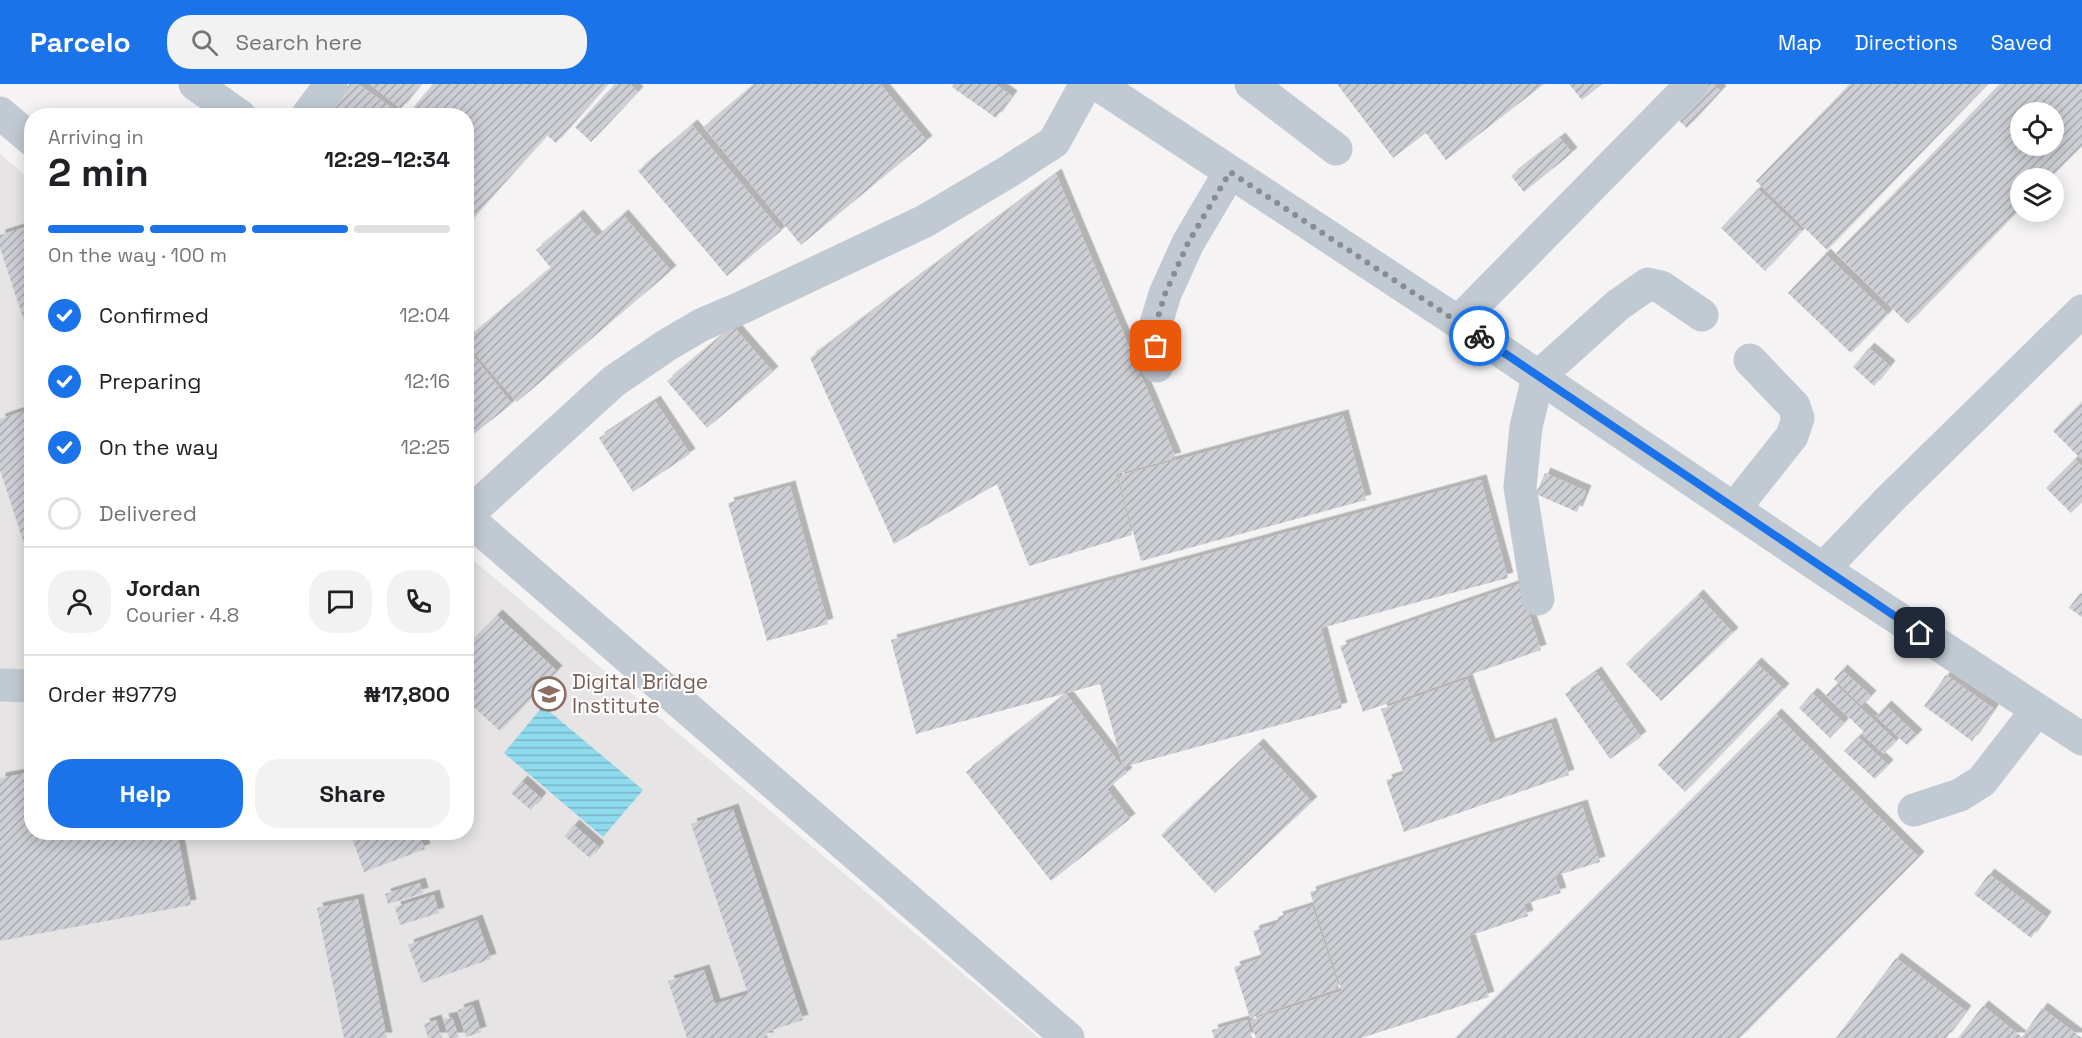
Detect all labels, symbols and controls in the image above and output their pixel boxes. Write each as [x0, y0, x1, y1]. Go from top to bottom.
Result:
search box [167, 15, 587, 69]
text: Parcelo [30, 24, 131, 60]
icon: search [188, 26, 221, 59]
text: Search here [236, 28, 362, 56]
text: Map [1778, 29, 1822, 56]
text: Directions [1855, 29, 1958, 56]
text: Saved [1991, 29, 2052, 56]
map controls [2010, 102, 2064, 222]
button: locate [2010, 102, 2064, 156]
text: Arriving in [48, 124, 144, 150]
text: 12:29–12:34 [324, 145, 450, 173]
text: 2 min [48, 148, 149, 197]
button: layers [2010, 168, 2064, 222]
text: On the way · 100 m [48, 242, 227, 268]
icon: check [48, 299, 81, 332]
text: Confirmed [99, 301, 209, 329]
text: 12:04 [399, 302, 450, 328]
courier [1449, 306, 1509, 366]
pin [1130, 320, 1181, 371]
icon: bike [1463, 320, 1496, 353]
icon: bag [1139, 329, 1172, 362]
icon: check [48, 365, 81, 398]
text: Preparing [99, 367, 201, 395]
text: 12:16 [404, 368, 450, 394]
icon: check [48, 431, 81, 464]
text: On the way [99, 433, 218, 461]
text: 12:25 [400, 434, 450, 460]
text: Delivered [99, 499, 197, 527]
button: person [48, 570, 111, 633]
button: chat [309, 570, 372, 633]
button: phone [387, 570, 450, 633]
text: Jordan [126, 574, 201, 602]
text: Courier · 4.8 [126, 602, 239, 628]
pin [1894, 607, 1945, 658]
icon: home [1903, 616, 1936, 649]
place label: Digital Bridge Institute [572, 668, 708, 719]
school or university icon: Digital Bridge Institute [531, 676, 567, 712]
text: Order #9779 [48, 680, 177, 708]
text: ₦17,800 [363, 680, 450, 708]
button: Help [48, 759, 243, 828]
button: Share [255, 759, 450, 828]

